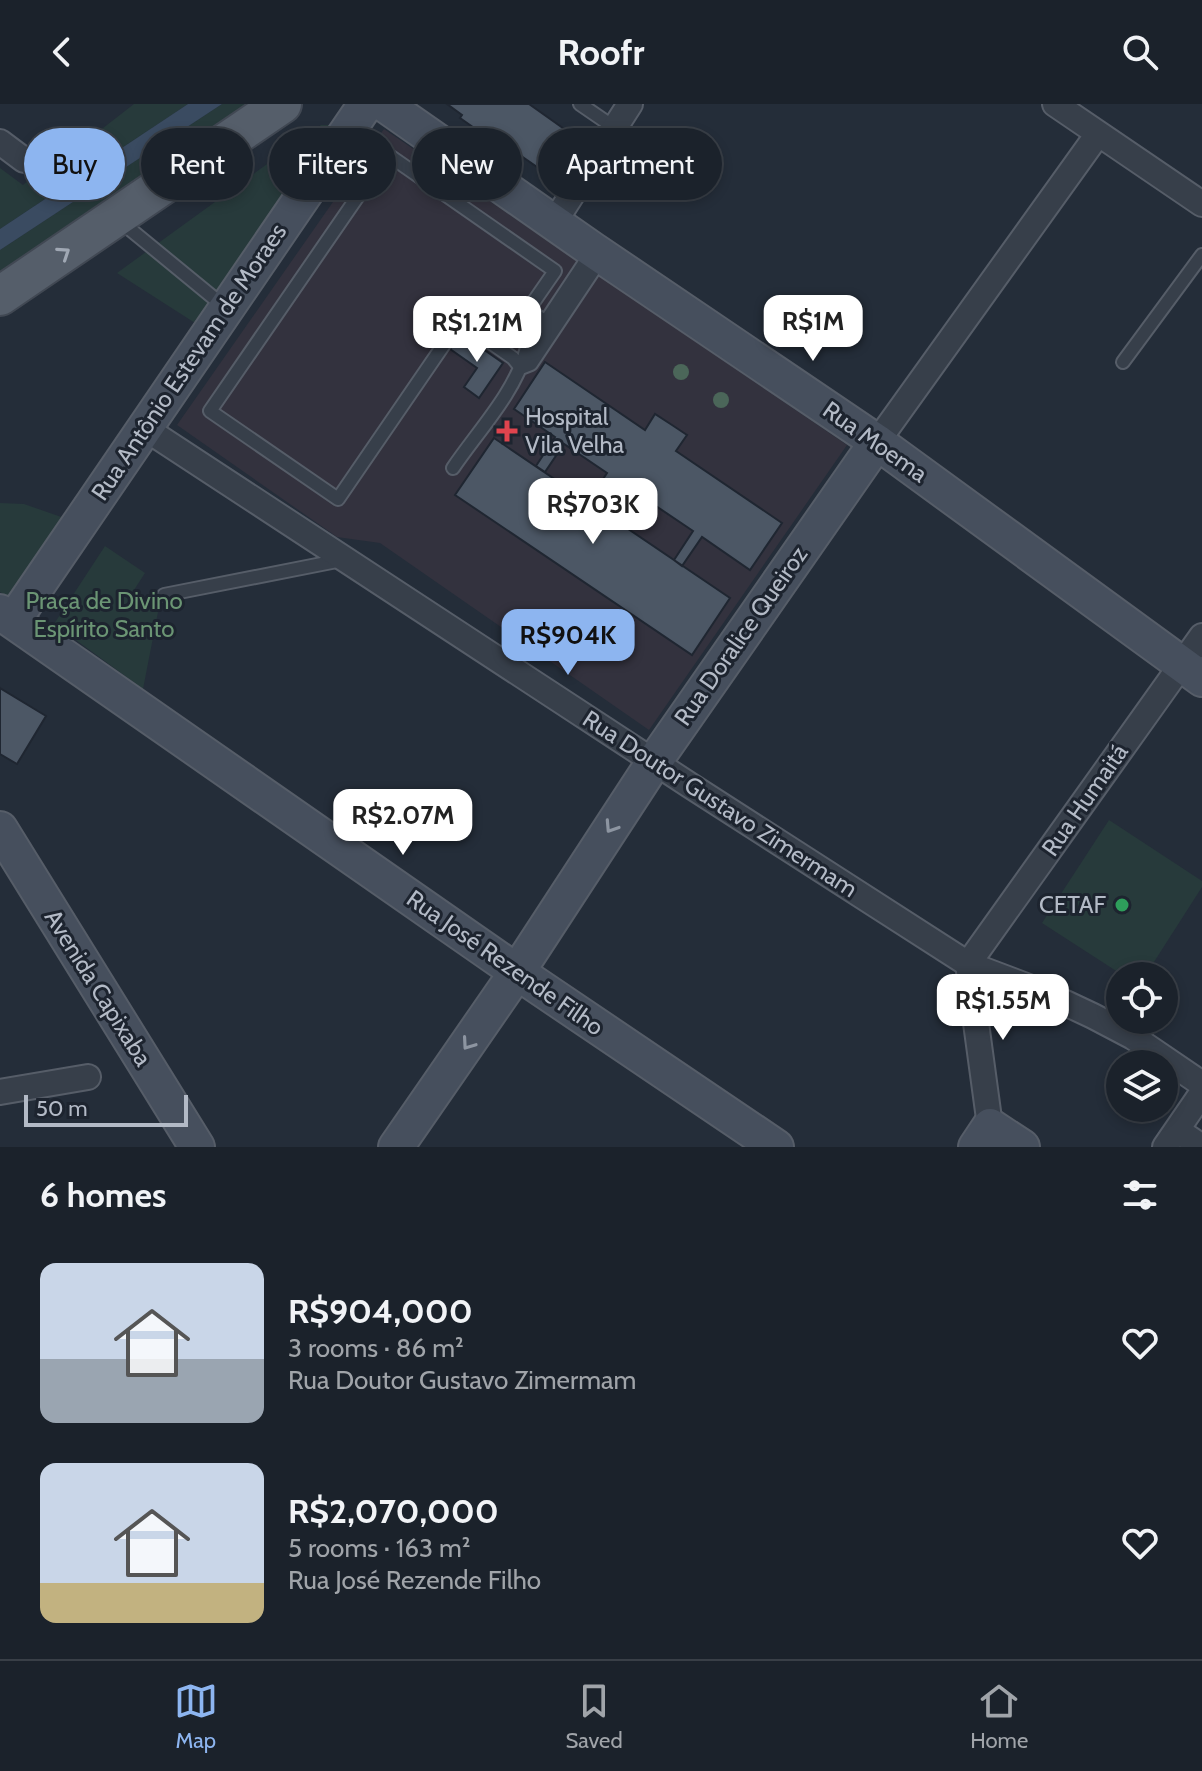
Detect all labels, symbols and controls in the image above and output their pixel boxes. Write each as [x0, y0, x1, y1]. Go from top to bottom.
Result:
icon: back [40, 30, 84, 74]
text: Roofr [558, 30, 644, 74]
icon: search [1118, 30, 1162, 74]
chip: Buy [24, 128, 125, 200]
chip: Rent [141, 128, 253, 200]
chip: Filters [269, 128, 396, 200]
chip: New [412, 128, 522, 200]
chip: Apartment [538, 128, 722, 200]
street label: Rua Antônio Estevam de Moraes [85, 218, 292, 506]
one-way arrow [56, 247, 70, 262]
pin: R$1M [766, 295, 860, 363]
pin: R$1.21M [403, 296, 551, 364]
text: R$1M [782, 305, 844, 337]
text: R$1.21M [431, 306, 523, 338]
street label: Rua Moema [817, 395, 934, 488]
place label: Hospital Vila Velha [525, 402, 625, 459]
marker: Hospital Vila Velha [496, 420, 518, 442]
pin: R$703K [528, 478, 658, 546]
text: R$703K [546, 488, 640, 520]
street label: Rua Doralice Queiroz [668, 541, 813, 731]
park label: Praça de Divino Espírito Santo [25, 586, 183, 643]
pin: R$904K [503, 609, 633, 677]
text: R$904K [520, 619, 616, 651]
street label: Rua Doutor Gustavo Zimermam [578, 704, 863, 903]
street label: Rua Humaitá [1035, 738, 1134, 861]
pin: R$2.07M [329, 789, 477, 857]
text: R$2.07M [351, 799, 455, 831]
one-way arrow [606, 818, 621, 833]
street label: Rua José Rezende Filho [401, 884, 609, 1041]
place label: CETAF [1039, 890, 1106, 919]
marker: CETAF [1113, 896, 1131, 914]
street label: Avenida Capixaba [39, 904, 158, 1072]
map controls [1106, 962, 1178, 1122]
button: locate [1106, 962, 1178, 1034]
pin: R$1.55M [929, 974, 1077, 1042]
text: R$1.55M [955, 984, 1051, 1016]
one-way arrow [463, 1035, 478, 1049]
button: layers [1106, 1050, 1178, 1122]
scale bar [24, 1091, 188, 1127]
text: 50 m [36, 1095, 88, 1122]
icon: filters [1118, 1173, 1162, 1217]
text: 6 homes [40, 1174, 166, 1216]
text: R$904,000 [288, 1290, 473, 1332]
icon: home [104, 1295, 200, 1391]
icon: heart [1118, 1321, 1162, 1365]
text: 3 rooms · 86 m² [288, 1332, 464, 1364]
text: Rua Doutor Gustavo Zimermam [288, 1364, 636, 1396]
text: R$2,070,000 [288, 1490, 499, 1532]
icon: home [104, 1495, 200, 1591]
icon: heart [1118, 1521, 1162, 1565]
text: 5 rooms · 163 m² [288, 1532, 470, 1564]
text: Rua José Rezende Filho [288, 1564, 541, 1596]
tab: Map [174, 1679, 218, 1754]
tab: Saved [565, 1679, 623, 1754]
tab: Home [970, 1679, 1028, 1754]

